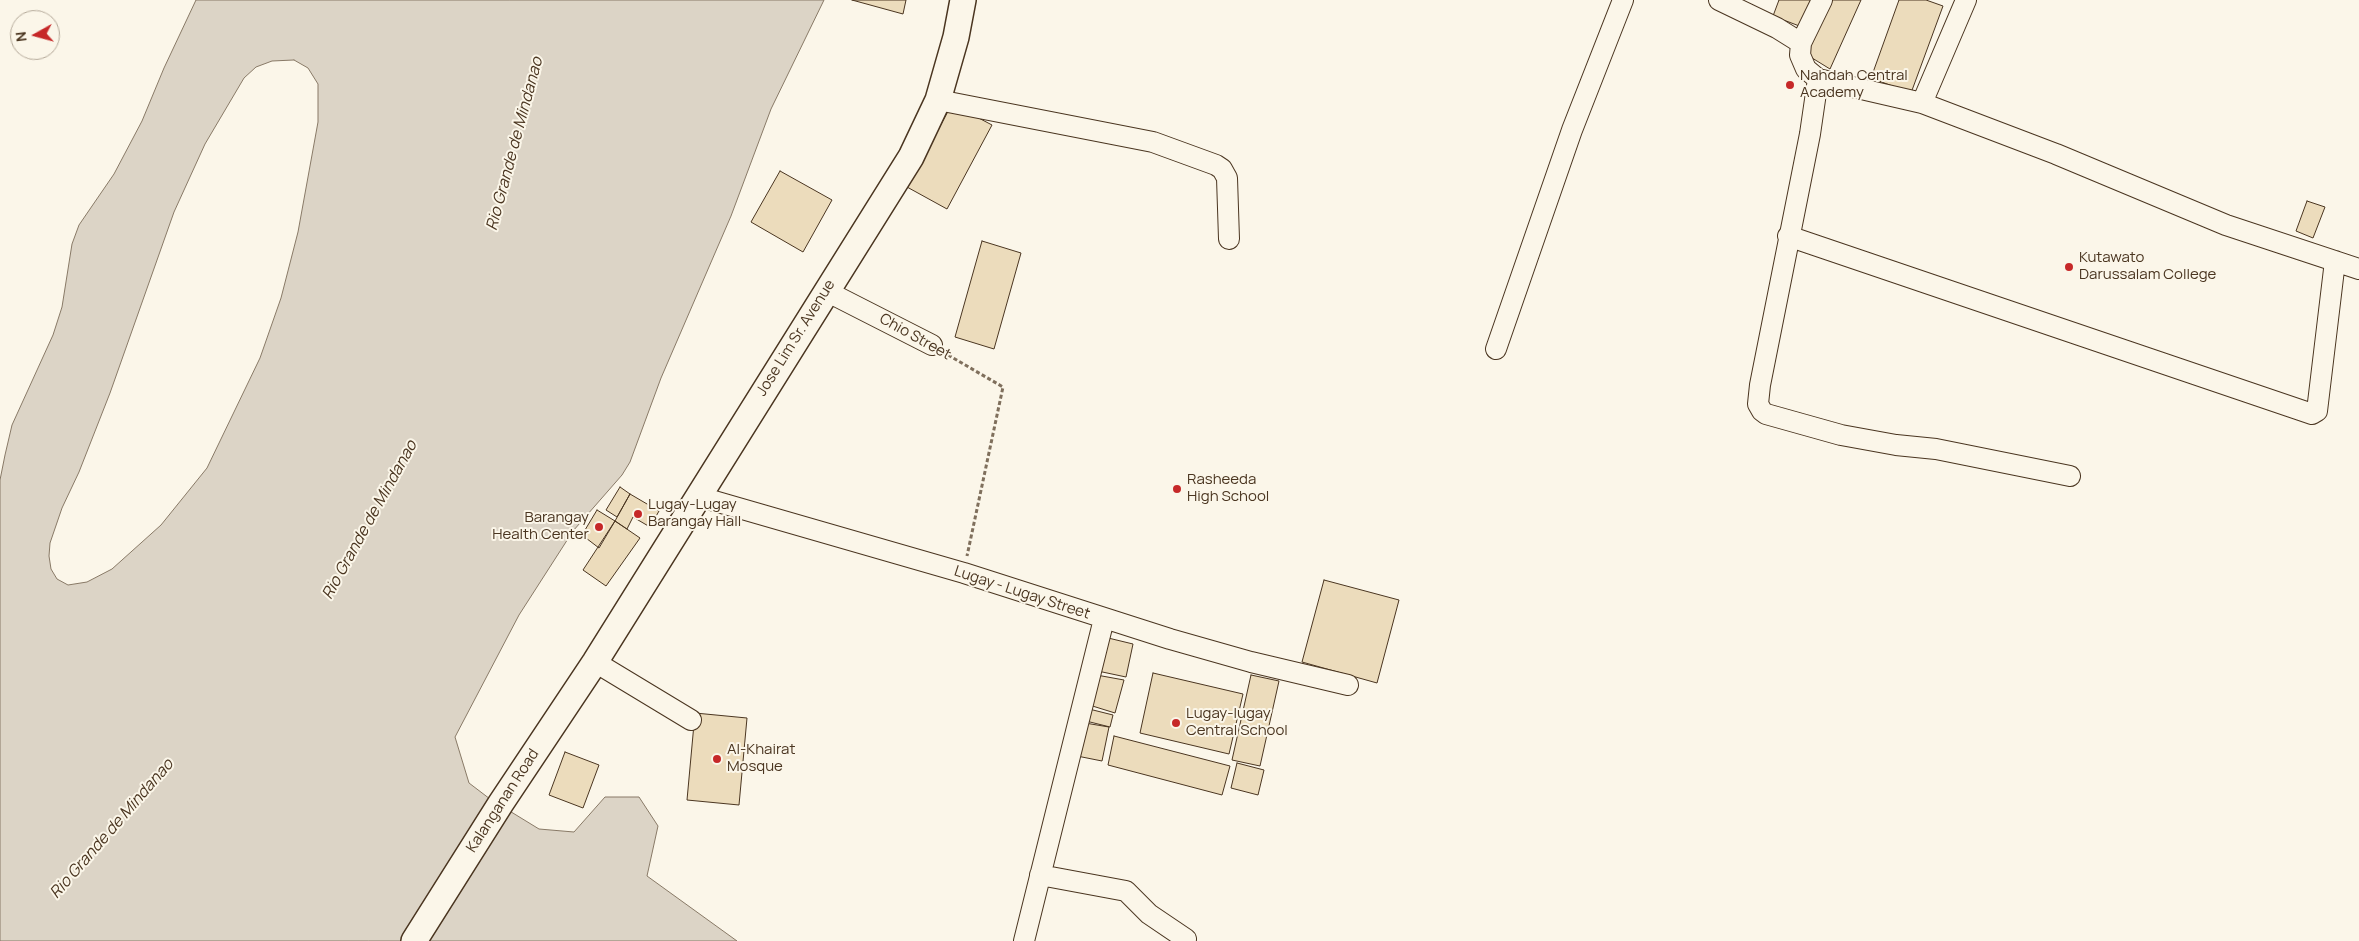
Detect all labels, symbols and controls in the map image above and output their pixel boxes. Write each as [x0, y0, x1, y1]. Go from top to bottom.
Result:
north arrow [10, 10, 60, 60]
text: N [11, 31, 31, 43]
water label: Rio Grande de Mindanao [483, 55, 547, 233]
place label: Nahdah Central Academy [1800, 67, 1908, 102]
marker: Nahdah Central Academy [1784, 79, 1796, 91]
place label: Kutawato Darussalam College [2079, 249, 2216, 284]
marker: Kutawato Darussalam College [2063, 261, 2075, 273]
street label: Jose Lim Sr. Avenue [753, 276, 839, 400]
street label: Chio Street [876, 310, 954, 364]
water label: Rio Grande de Mindanao [318, 437, 422, 603]
place label: Rasheeda High School [1187, 471, 1269, 506]
marker: Rasheeda High School [1171, 483, 1183, 495]
place label: Lugay-Lugay Barangay Hall [648, 496, 741, 531]
marker: Lugay-Lugay Barangay Hall [632, 508, 644, 520]
place label: Barangay Health Center [492, 509, 589, 544]
marker: Barangay Health Center [593, 521, 605, 533]
street label: Lugay - Lugay Street [952, 563, 1092, 623]
place label: Lugay-lugay Central School [1186, 705, 1288, 740]
marker: Lugay-lugay Central School [1170, 717, 1182, 729]
place label: Al-Khairat Mosque [727, 741, 795, 776]
street label: Kalanganan Road [463, 746, 543, 856]
marker: Al-Khairat Mosque [711, 753, 723, 765]
water label: Rio Grande de Mindanao [46, 755, 178, 903]

